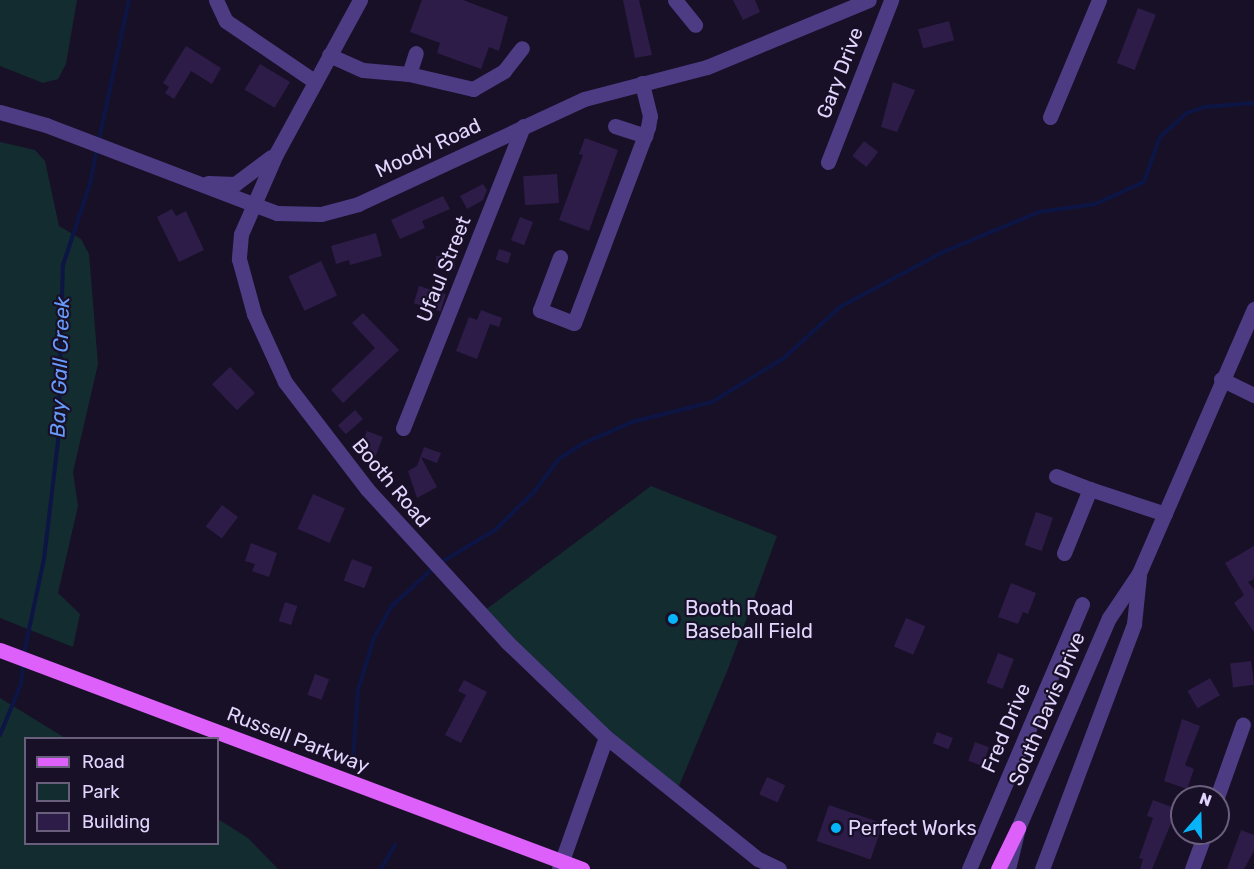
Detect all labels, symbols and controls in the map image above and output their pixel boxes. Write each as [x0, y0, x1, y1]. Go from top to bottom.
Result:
street label: Gary Drive [812, 24, 868, 122]
street label: Moody Road [371, 113, 485, 183]
street label: Ufaul Street [412, 212, 476, 326]
water label: Bay Gall Creek [45, 296, 75, 438]
street label: Booth Road [347, 434, 435, 532]
place label: Booth Road Baseball Field [685, 596, 813, 643]
marker: Booth Road Baseball Field [666, 612, 680, 626]
street label: South Davis Drive [1004, 629, 1090, 789]
street label: Fred Drive [976, 680, 1036, 776]
street label: Russell Parkway [223, 702, 373, 778]
legend [24, 737, 219, 845]
text: Road [82, 751, 125, 773]
text: Park [82, 781, 119, 803]
north arrow [1170, 785, 1230, 845]
text: N [1197, 789, 1214, 810]
text: Building [82, 811, 150, 833]
place label: Perfect Works [848, 816, 977, 840]
marker: Perfect Works [829, 821, 843, 835]

